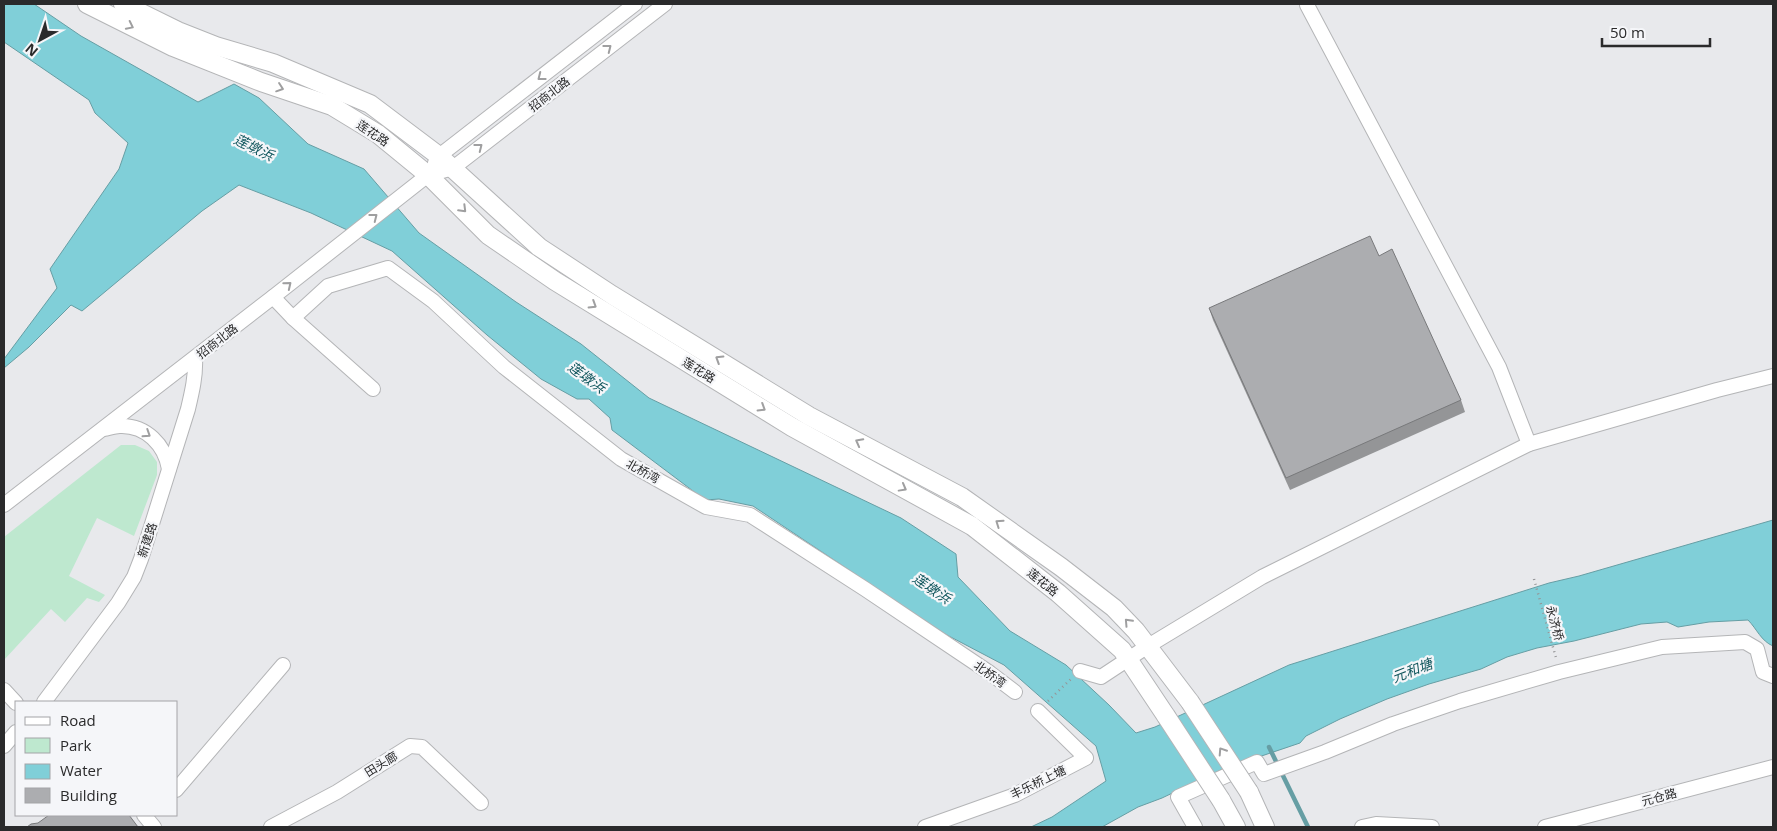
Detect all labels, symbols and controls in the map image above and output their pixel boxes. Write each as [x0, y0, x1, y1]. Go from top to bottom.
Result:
north arrow [15, 15, 65, 65]
scale bar [1602, 15, 1710, 47]
one-way arrow [125, 20, 134, 30]
text: 50 m [1610, 22, 1645, 42]
text: N [21, 39, 42, 61]
one-way arrow [602, 45, 611, 53]
one-way arrow [538, 71, 547, 80]
street label: 招商北路 [525, 73, 573, 115]
one-way arrow [276, 82, 284, 92]
street label: 莲花路 [353, 116, 393, 150]
water label: 莲墩浜 [231, 129, 278, 165]
one-way arrow [473, 144, 483, 153]
one-way arrow [457, 203, 466, 212]
one-way arrow [368, 214, 378, 223]
one-way arrow [283, 281, 292, 290]
one-way arrow [588, 298, 597, 308]
street label: 招商北路 [193, 320, 241, 362]
street label: 莲花路 [679, 353, 719, 387]
one-way arrow [715, 356, 724, 366]
water label: 莲墩浜 [564, 357, 610, 398]
one-way arrow [756, 402, 765, 412]
one-way arrow [141, 428, 150, 438]
one-way arrow [855, 438, 864, 448]
street label: 北桥湾 [623, 455, 663, 487]
one-way arrow [898, 482, 907, 492]
street label: 新建路 [133, 520, 161, 560]
one-way arrow [996, 520, 1005, 529]
street label: 莲花路 [1024, 564, 1062, 600]
water label: 莲墩浜 [909, 568, 956, 608]
street label: 永济桥 [1542, 603, 1568, 643]
one-way arrow [1125, 619, 1134, 628]
water label: 元和塘 [1389, 653, 1437, 686]
street label: 北桥湾 [970, 657, 1010, 691]
legend [15, 701, 178, 816]
text: Road [60, 710, 96, 730]
text: Park [60, 735, 91, 755]
street label: 田头廊 [361, 747, 401, 781]
one-way arrow [1219, 747, 1228, 757]
text: Water [60, 760, 102, 780]
street label: 丰乐桥上塘 [1007, 761, 1069, 803]
street label: 元仓路 [1639, 784, 1679, 810]
text: Building [60, 785, 117, 805]

